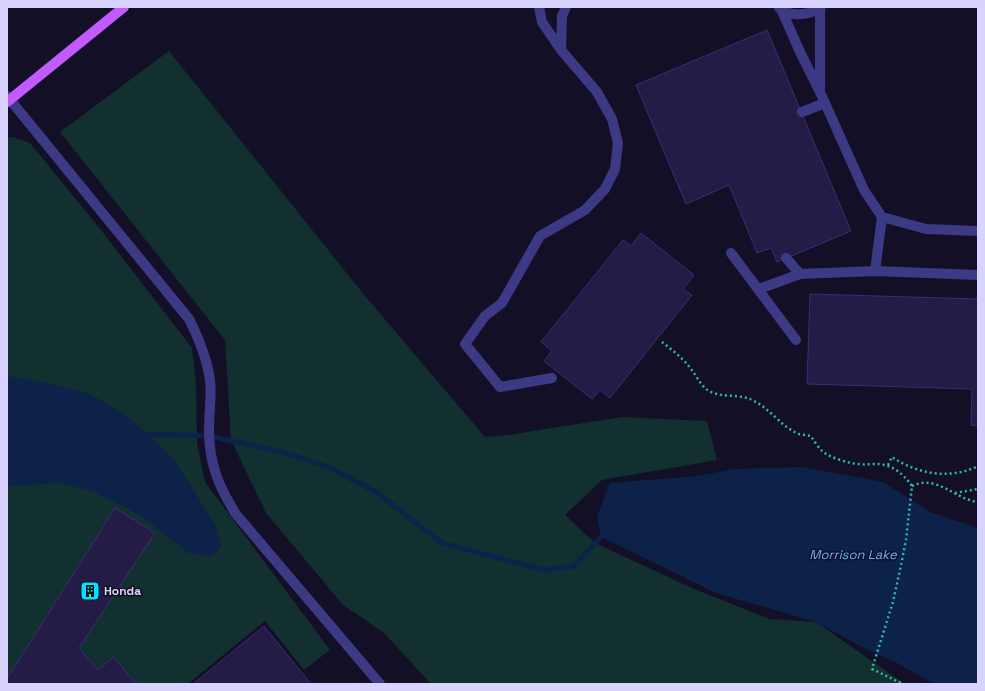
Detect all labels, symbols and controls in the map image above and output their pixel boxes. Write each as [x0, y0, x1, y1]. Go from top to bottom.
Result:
water label: Morrison Lake [809, 546, 898, 563]
building icon: Honda [79, 580, 101, 602]
place label: Honda [104, 583, 141, 599]

